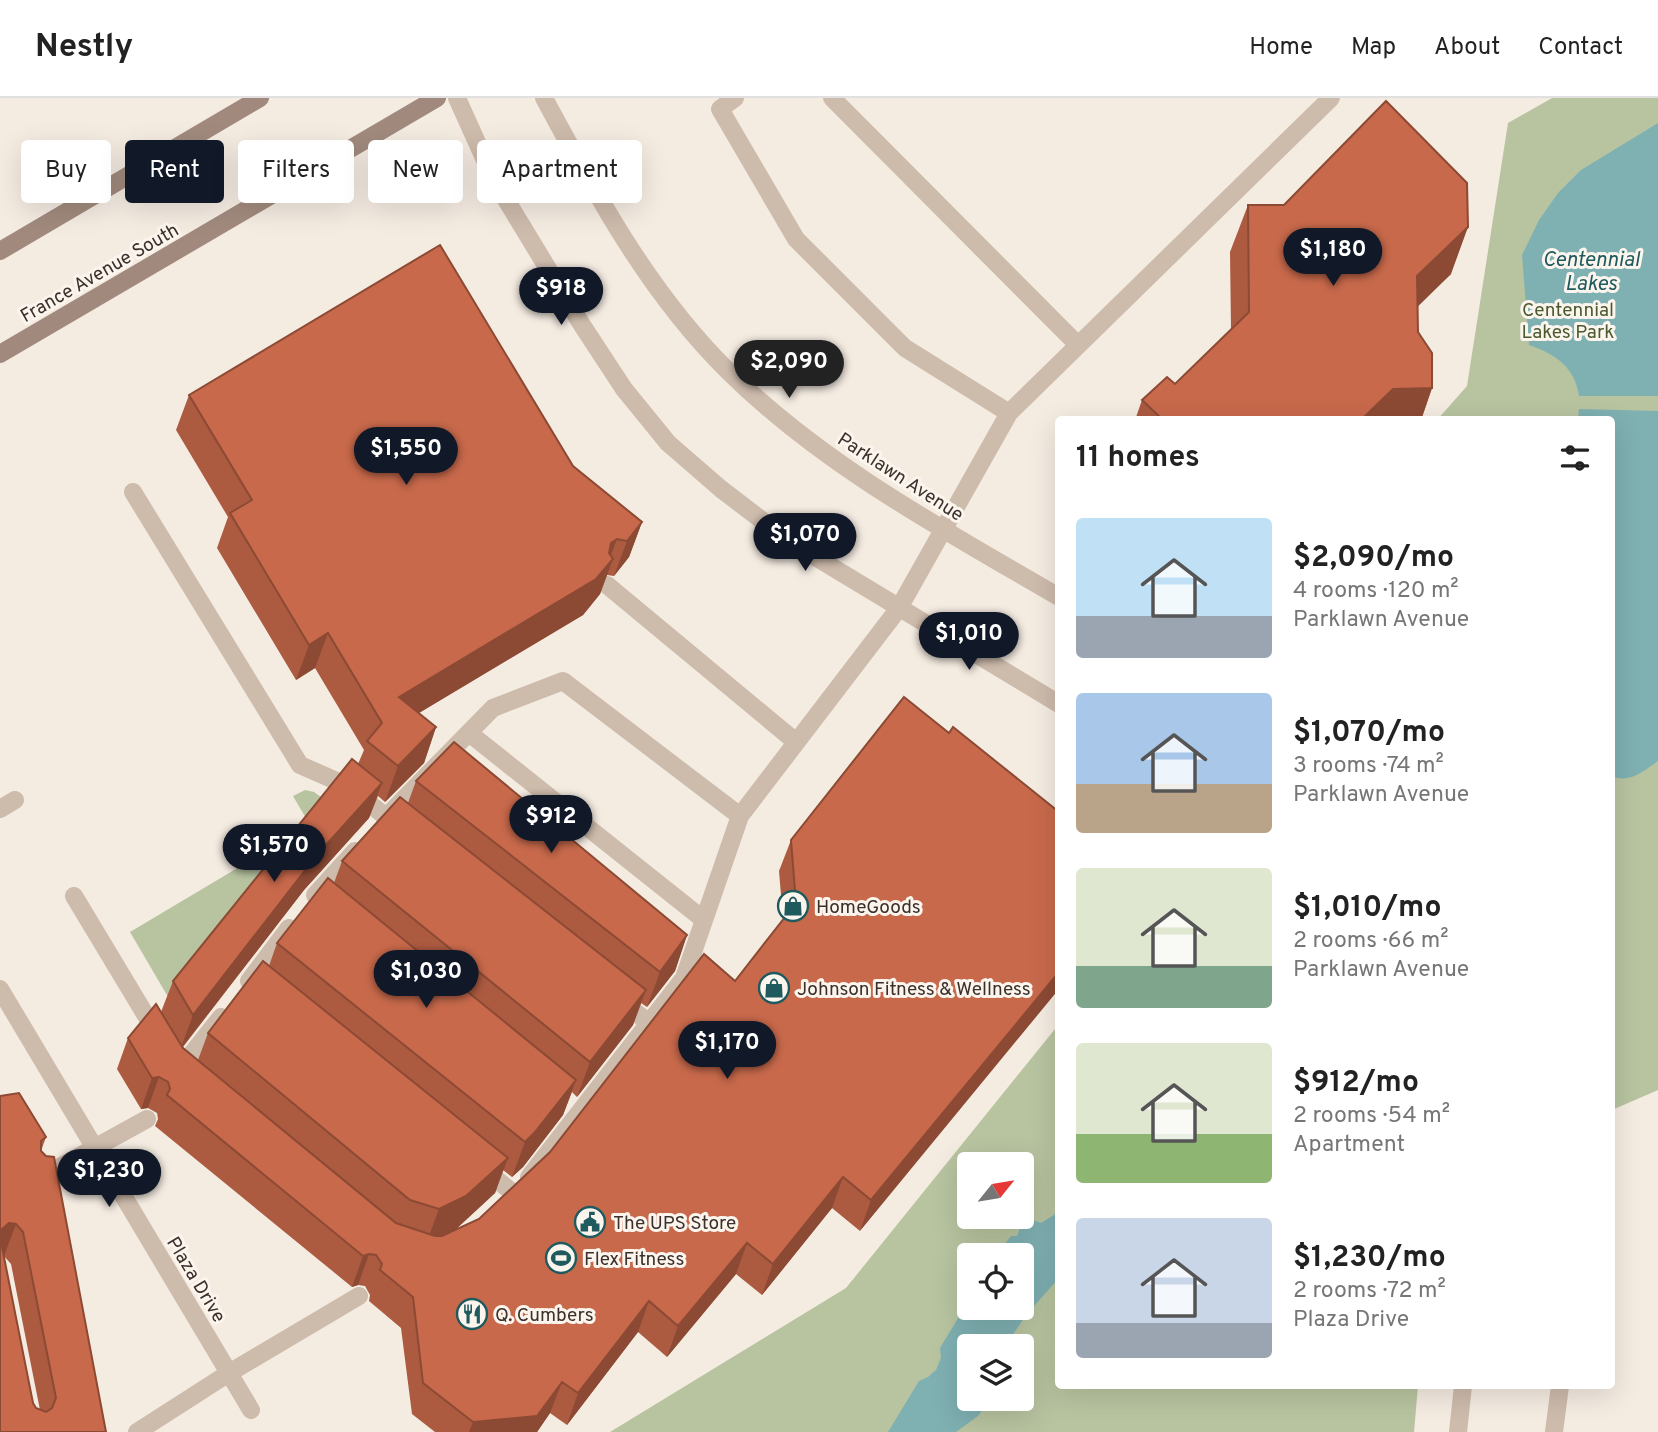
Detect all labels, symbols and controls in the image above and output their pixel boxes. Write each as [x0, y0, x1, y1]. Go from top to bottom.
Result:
text: Nestly [35, 27, 133, 69]
text: Home [1249, 33, 1313, 63]
text: Map [1351, 33, 1396, 63]
text: About [1434, 33, 1500, 63]
text: Contact [1538, 33, 1623, 63]
chip: Buy [21, 140, 111, 203]
chip: Rent [125, 140, 224, 203]
chip: Filters [238, 140, 354, 203]
chip: New [368, 140, 463, 203]
chip: Apartment [477, 140, 642, 203]
street label: France Avenue South [17, 219, 183, 329]
pin: $1,180 [1276, 228, 1390, 288]
text: $1,180 [1299, 236, 1367, 265]
water label: Centennial Lakes [1542, 247, 1641, 298]
pin: $918 [520, 268, 602, 327]
text: $918 [535, 275, 587, 304]
park label: Centennial Lakes Park [1522, 299, 1614, 345]
pin: $2,090 [732, 341, 846, 400]
text: $2,090 [750, 348, 828, 377]
pin: $1,550 [349, 428, 463, 487]
street label: Parklawn Avenue [832, 428, 967, 527]
text: $1,550 [370, 435, 442, 464]
icon: filters [1556, 439, 1594, 477]
text: 11 homes [1076, 440, 1200, 477]
pin: $1,070 [748, 514, 862, 573]
text: $1,070 [769, 521, 841, 550]
text: $2,090/mo [1293, 540, 1454, 577]
icon: home [1132, 546, 1216, 630]
text: 4 rooms · 120 m² [1293, 577, 1459, 606]
text: Parklawn Avenue [1293, 606, 1469, 635]
pin: $1,010 [912, 612, 1026, 672]
text: $1,010 [935, 620, 1003, 649]
text: $1,070/mo [1293, 715, 1445, 752]
icon: home [1132, 721, 1216, 805]
text: 3 rooms · 74 m² [1293, 752, 1444, 781]
text: Parklawn Avenue [1293, 781, 1469, 810]
pin: $912 [510, 796, 592, 855]
text: $912 [525, 803, 577, 832]
pin: $1,570 [217, 824, 331, 884]
text: $1,570 [239, 832, 309, 861]
shop icon: HomeGoods [776, 889, 810, 923]
text: $1,010/mo [1293, 890, 1441, 927]
place label: HomeGoods [816, 896, 921, 920]
icon: home [1132, 896, 1216, 980]
text: 2 rooms · 66 m² [1293, 927, 1449, 956]
pin: $1,030 [369, 950, 483, 1010]
text: Parklawn Avenue [1293, 956, 1469, 985]
text: $1,030 [390, 958, 462, 987]
shop icon: Johnson Fitness & Wellness [757, 971, 791, 1005]
place label: Johnson Fitness & Wellness [797, 978, 1031, 1002]
pin: $1,170 [670, 1021, 784, 1081]
text: $1,170 [694, 1029, 760, 1058]
text: $912/mo [1293, 1065, 1419, 1102]
icon: home [1132, 1071, 1216, 1155]
text: 2 rooms · 54 m² [1293, 1102, 1450, 1131]
text: Apartment [1293, 1131, 1405, 1160]
pin: $1,230 [52, 1150, 166, 1209]
north arrow [957, 1152, 1034, 1228]
map controls [957, 1152, 1034, 1411]
text: $1,230 [73, 1157, 145, 1186]
public building icon: The UPS Store [573, 1205, 607, 1239]
place label: The UPS Store [613, 1212, 736, 1236]
street label: Plaza Drive [160, 1233, 230, 1327]
text: $1,230/mo [1293, 1240, 1446, 1277]
sports icon: Flex Fitness [544, 1241, 578, 1275]
button: locate [957, 1243, 1034, 1320]
icon: home [1132, 1246, 1216, 1330]
place label: Flex Fitness [584, 1248, 684, 1272]
text: 2 rooms · 72 m² [1293, 1277, 1446, 1306]
restaurant icon: Q. Cumbers [455, 1297, 489, 1331]
place label: Q. Cumbers [495, 1304, 594, 1328]
text: Plaza Drive [1293, 1306, 1409, 1335]
button: layers [957, 1334, 1034, 1411]

